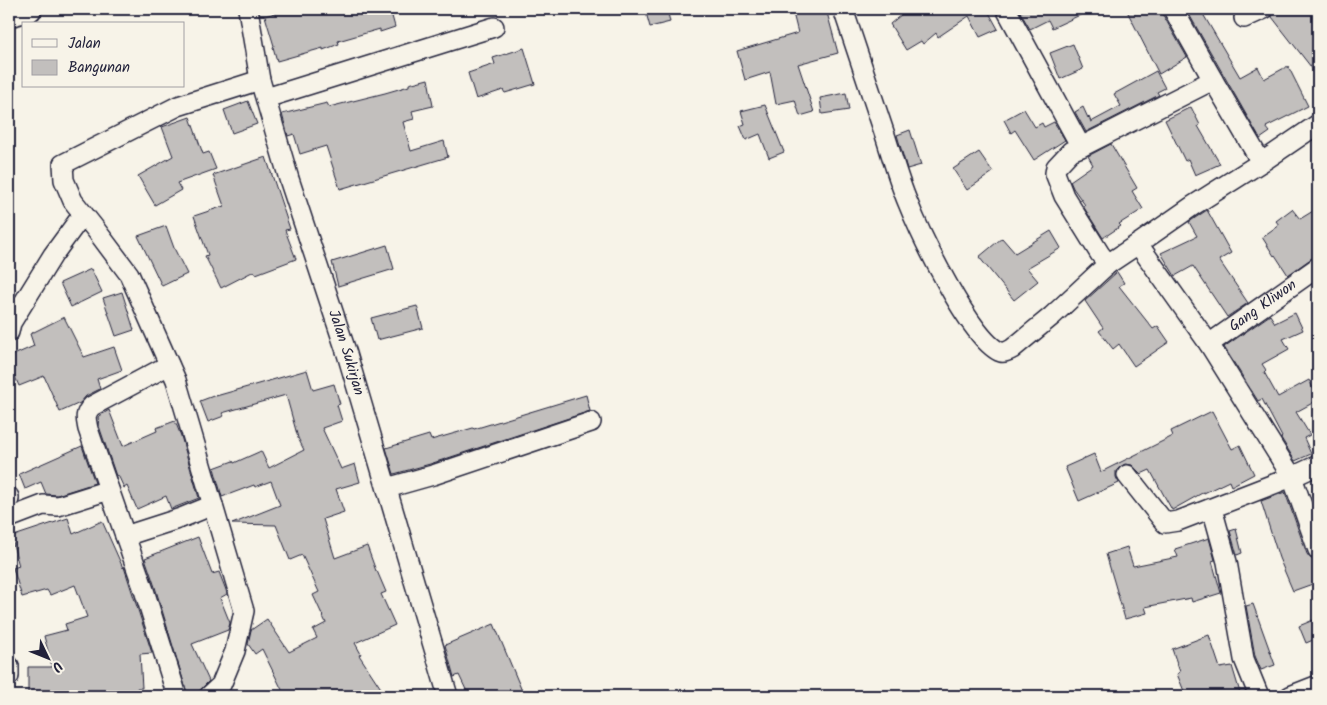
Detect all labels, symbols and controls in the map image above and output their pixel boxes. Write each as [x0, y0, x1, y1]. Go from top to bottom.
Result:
legend [22, 22, 185, 88]
text: Jalan [68, 32, 101, 56]
text: Bangunan [68, 56, 130, 80]
street label: Gang Kliwon [1224, 273, 1302, 338]
street label: Jalan Sukirjan [321, 307, 371, 398]
north arrow [22, 632, 72, 682]
text: U [45, 656, 68, 677]

